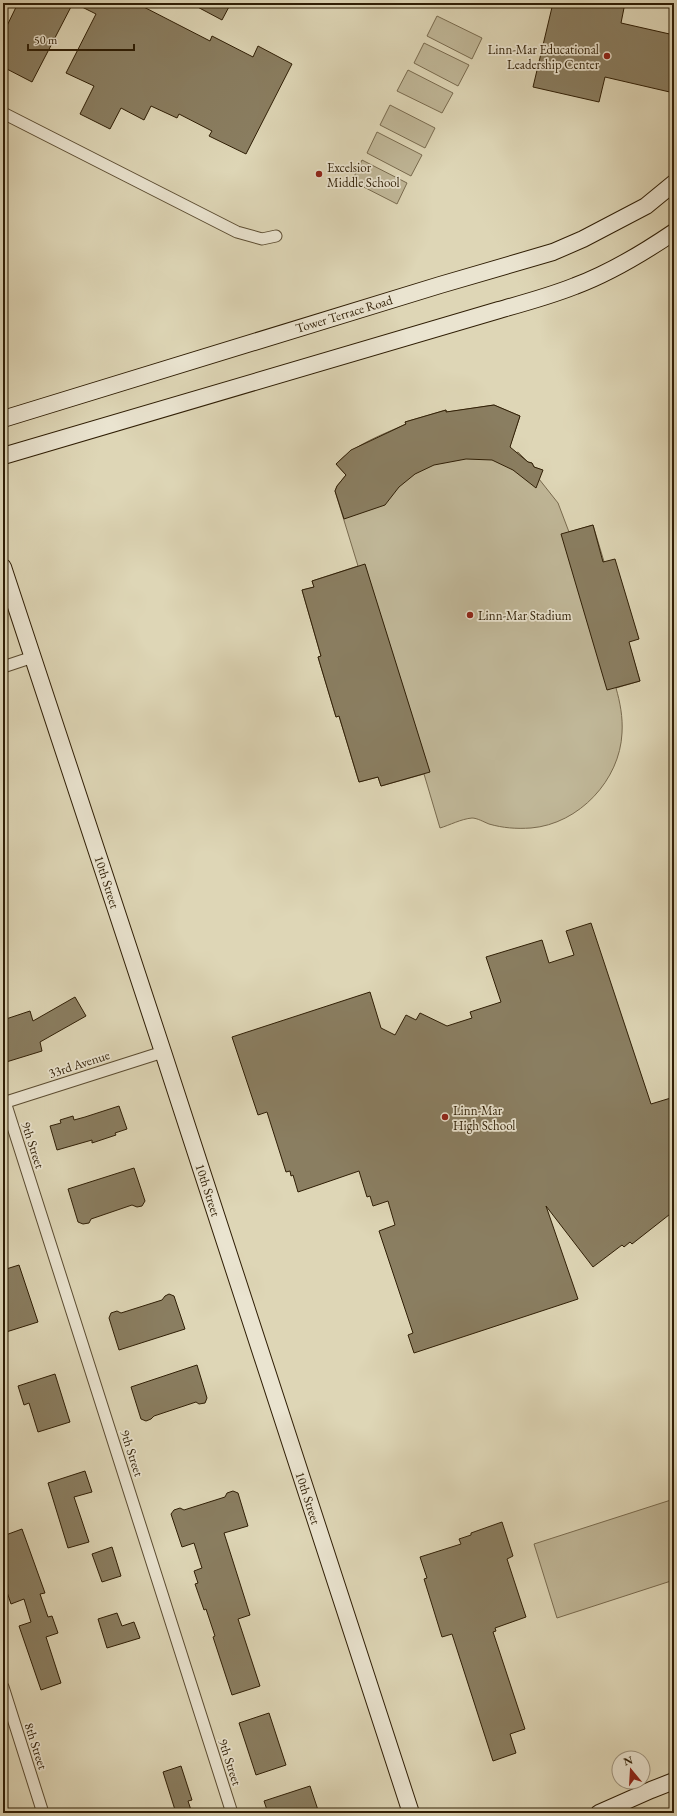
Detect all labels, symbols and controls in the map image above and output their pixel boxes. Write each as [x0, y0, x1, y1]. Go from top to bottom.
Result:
scale bar [28, 26, 134, 52]
text: 50 m [34, 32, 58, 48]
place label: Linn-Mar Educational Leadership Center [488, 41, 600, 73]
marker: Linn-Mar Educational Leadership Center [602, 51, 612, 61]
place label: Excelsior Middle School [327, 159, 400, 191]
marker: Excelsior Middle School [314, 169, 324, 179]
street label: Tower Terrace Road [294, 291, 395, 337]
place label: Linn-Mar Stadium [478, 607, 572, 624]
marker: Linn-Mar Stadium [465, 610, 475, 620]
street label: 10th Street [91, 853, 123, 911]
street label: 33rd Avenue [46, 1046, 112, 1082]
place label: Linn-Mar High School [453, 1102, 516, 1134]
marker: Linn-Mar High School [440, 1112, 450, 1122]
street label: 9th Street [17, 1119, 49, 1171]
street label: 10th Street [192, 1161, 224, 1219]
street label: 9th Street [116, 1427, 148, 1479]
street label: 10th Street [292, 1469, 324, 1527]
street label: 8th Street [20, 1720, 52, 1772]
street label: 9th Street [214, 1736, 246, 1788]
north arrow [611, 1750, 651, 1790]
text: N [622, 1752, 634, 1769]

